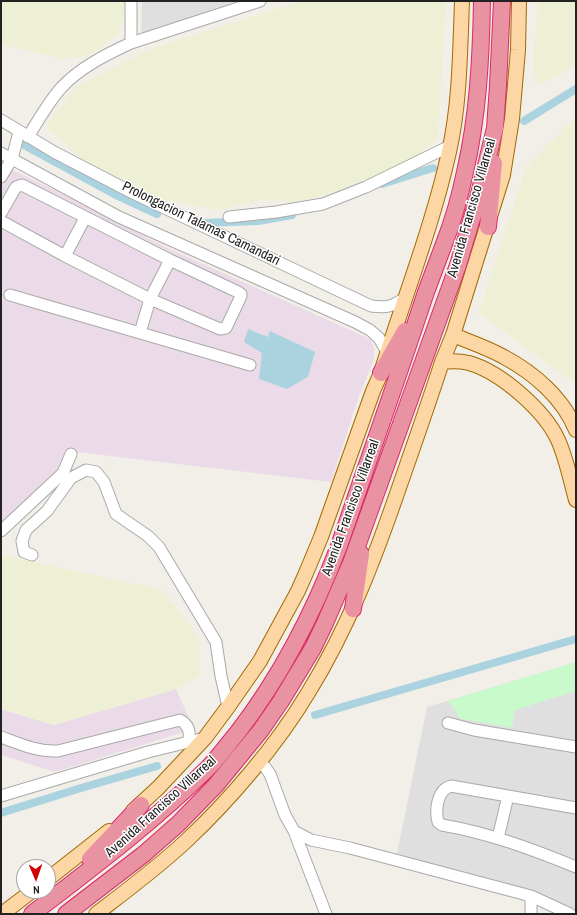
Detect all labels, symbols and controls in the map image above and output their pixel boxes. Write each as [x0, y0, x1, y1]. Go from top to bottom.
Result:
street label: Avenida Francisco Villarreal [444, 137, 500, 279]
street label: Prolongacion Talamas Camandari [119, 178, 283, 270]
street label: Avenida Francisco Villarreal [319, 438, 383, 578]
street label: Avenida Francisco Villarreal [102, 753, 220, 861]
north arrow [16, 859, 56, 899]
text: N [33, 883, 40, 897]

